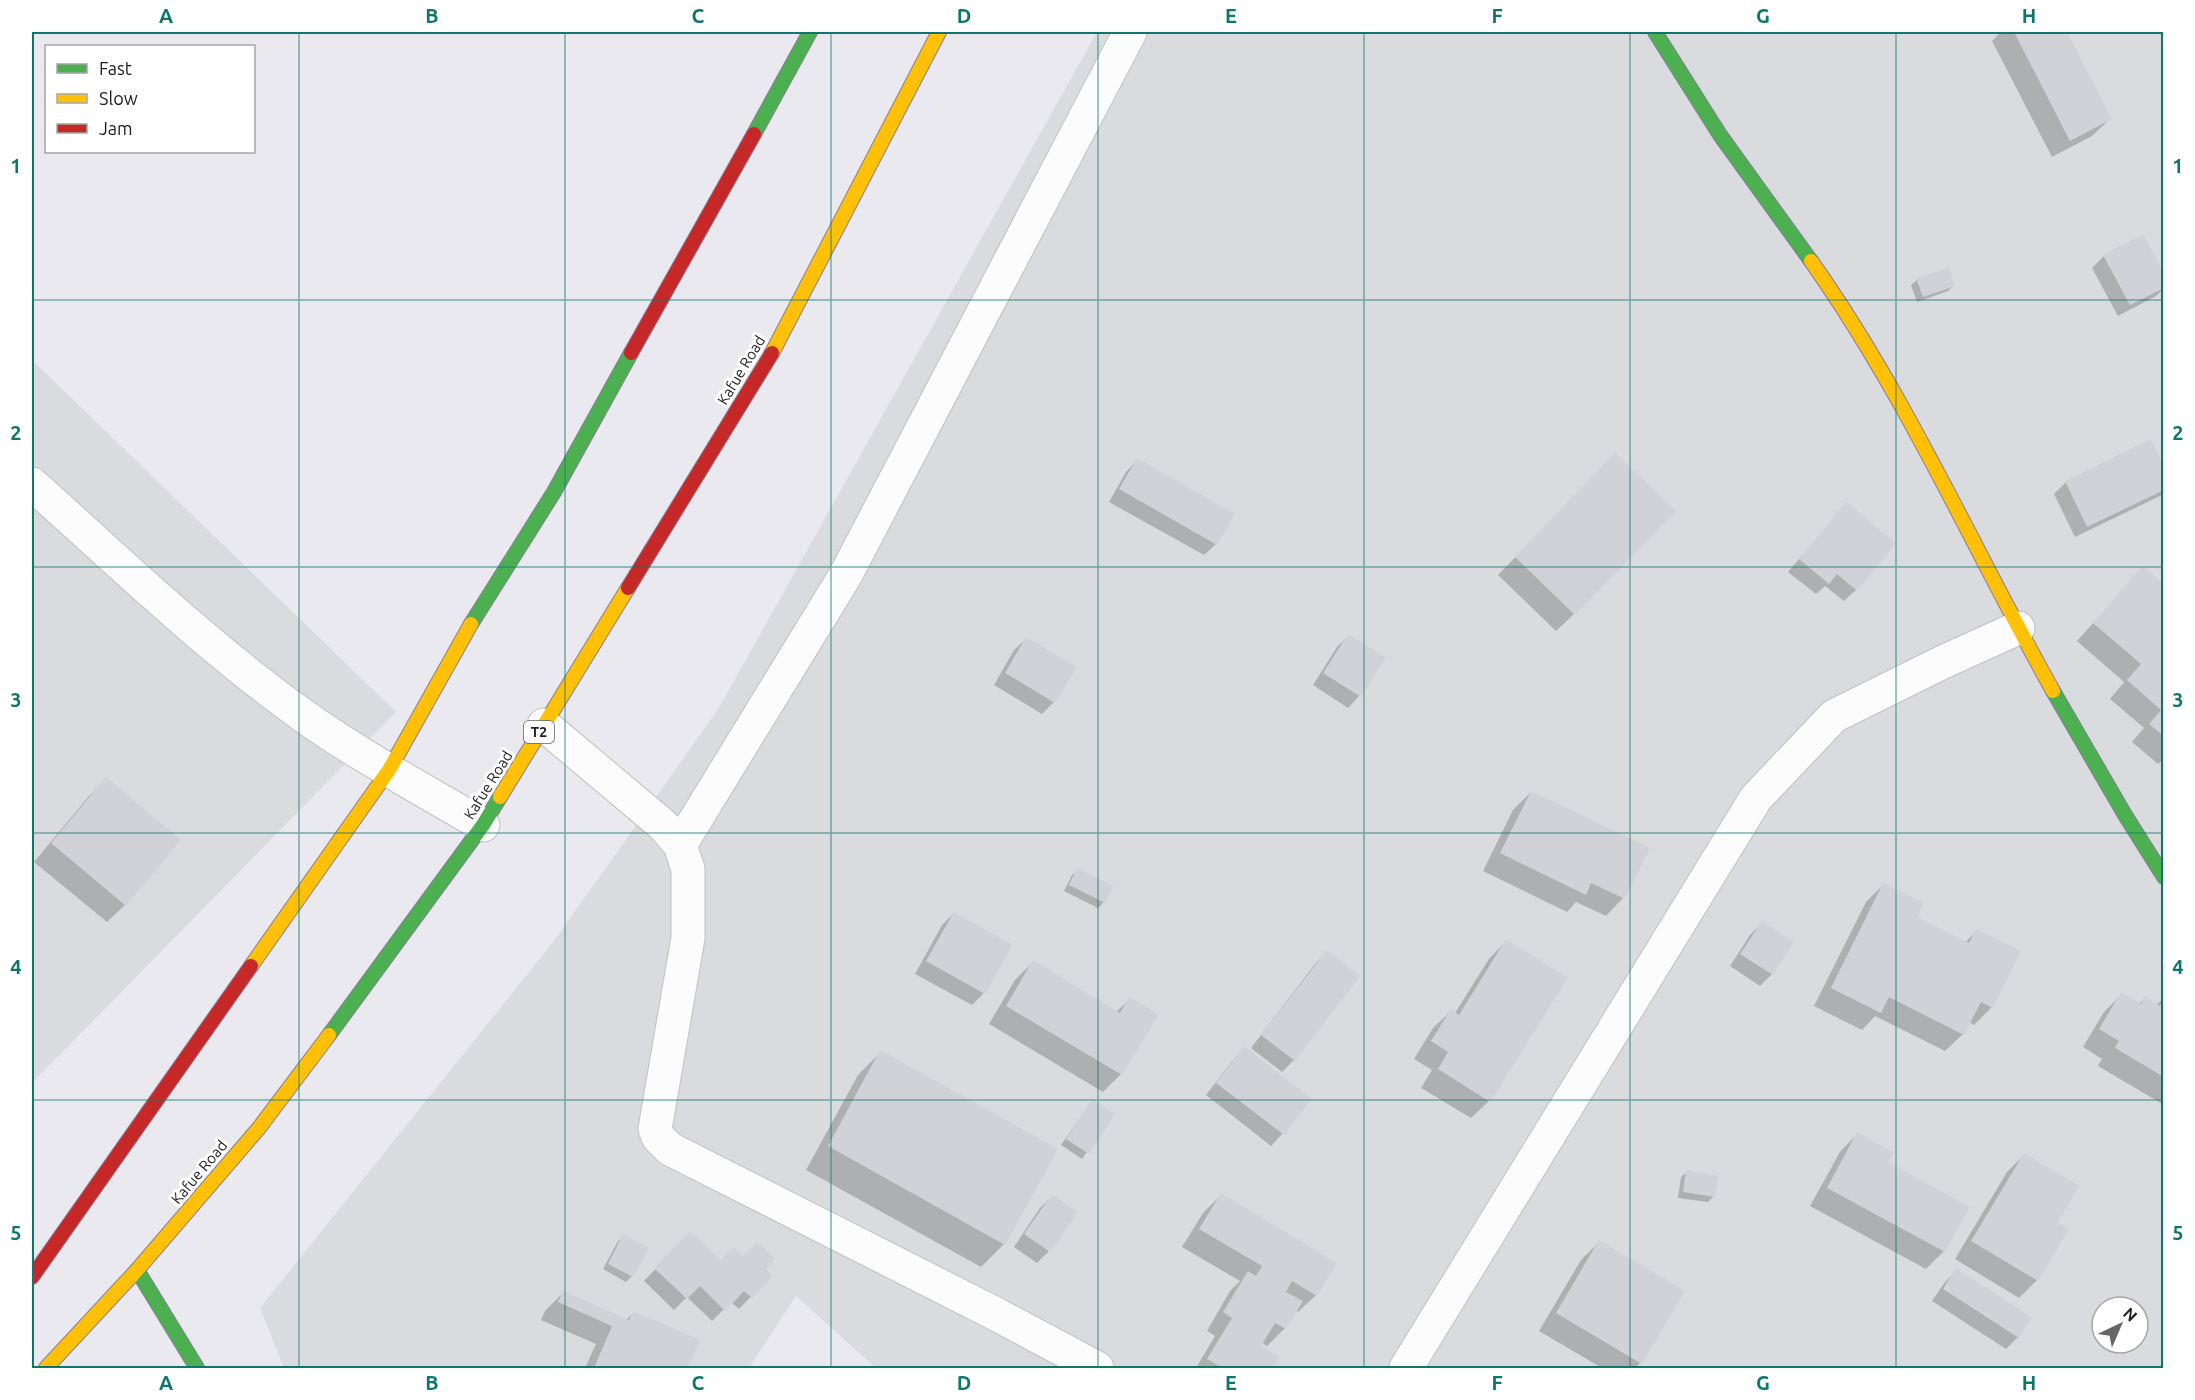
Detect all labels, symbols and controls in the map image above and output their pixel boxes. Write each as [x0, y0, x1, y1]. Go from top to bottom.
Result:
text: A [159, 4, 173, 27]
text: B [425, 4, 439, 27]
text: C [692, 4, 705, 27]
text: D [957, 4, 971, 27]
text: E [1225, 4, 1237, 27]
text: F [1491, 4, 1503, 27]
text: G [1756, 4, 1770, 27]
text: H [2022, 4, 2036, 27]
legend [45, 45, 255, 153]
text: Fast [99, 58, 132, 78]
text: Slow [99, 88, 138, 108]
text: Jam [99, 118, 133, 138]
text: 1 [10, 154, 22, 177]
text: 1 [2172, 154, 2184, 177]
street label: Kafue Road [714, 332, 768, 408]
text: 2 [10, 421, 22, 444]
text: 2 [2172, 421, 2184, 444]
text: 3 [10, 688, 22, 711]
text: 3 [2172, 688, 2184, 711]
road number: T2 [524, 721, 554, 743]
street label: Kafue Road [460, 748, 516, 822]
text: 4 [10, 955, 22, 978]
text: 4 [2172, 955, 2184, 978]
street label: Kafue Road [168, 1137, 230, 1207]
text: 5 [10, 1221, 22, 1244]
text: 5 [2172, 1221, 2184, 1244]
north arrow [2090, 1295, 2150, 1355]
text: N [2120, 1304, 2141, 1325]
text: A [159, 1371, 173, 1394]
text: B [425, 1371, 439, 1394]
text: C [692, 1371, 705, 1394]
text: D [957, 1371, 971, 1394]
text: E [1225, 1371, 1237, 1394]
text: F [1491, 1371, 1503, 1394]
text: G [1756, 1371, 1770, 1394]
text: H [2022, 1371, 2036, 1394]

